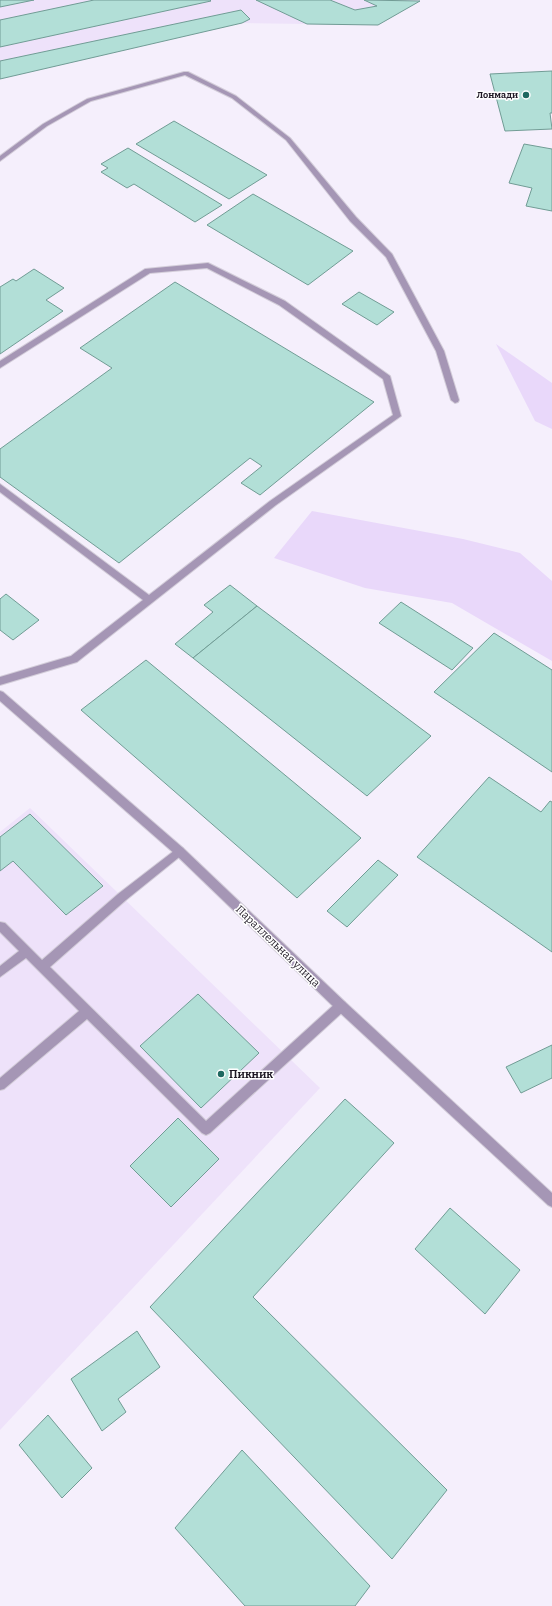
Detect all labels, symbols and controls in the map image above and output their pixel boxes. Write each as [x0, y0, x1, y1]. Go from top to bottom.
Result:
place label: Лонмади [476, 90, 518, 100]
marker: Лонмади [521, 90, 531, 100]
street label: Параллельная улица [233, 903, 322, 990]
place label: Пикник [229, 1068, 273, 1081]
marker: Пикник [216, 1069, 226, 1079]

